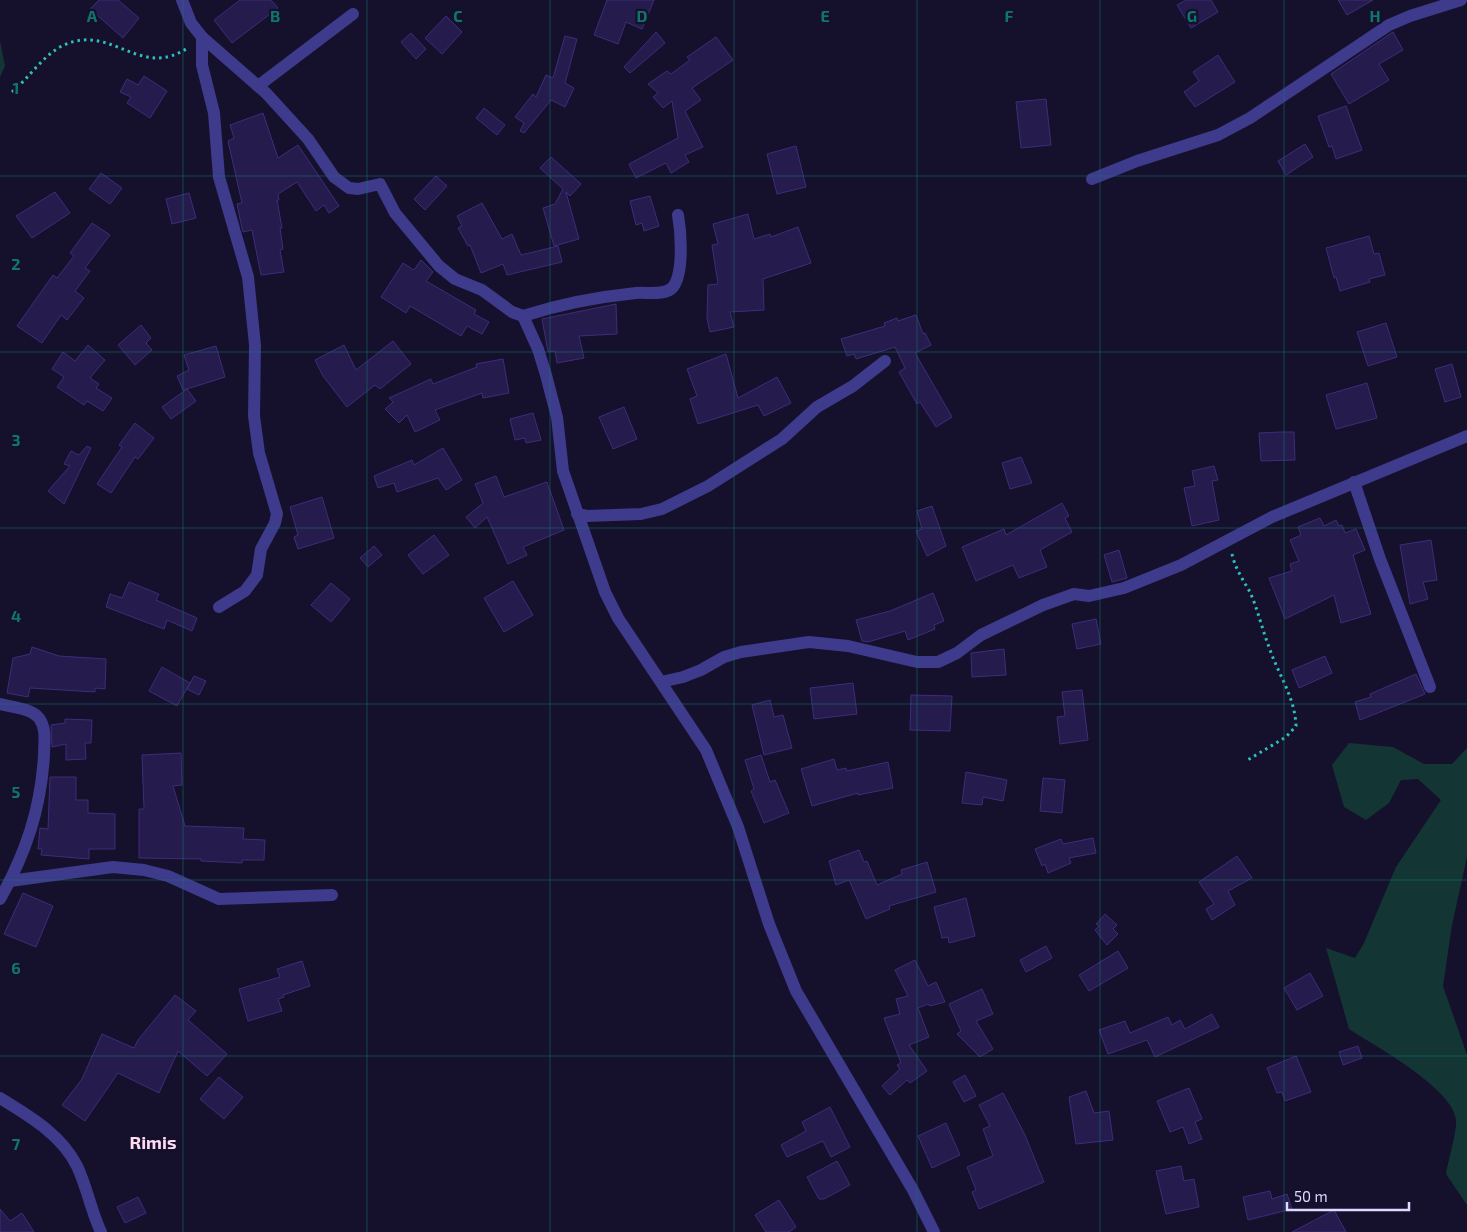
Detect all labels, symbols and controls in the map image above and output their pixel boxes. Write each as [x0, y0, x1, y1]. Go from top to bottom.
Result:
text: A [87, 6, 98, 25]
text: B [270, 6, 280, 25]
text: C [453, 6, 463, 25]
text: D [637, 6, 648, 25]
text: E [820, 6, 830, 25]
text: F [1005, 6, 1014, 25]
text: G [1187, 6, 1197, 25]
text: H [1369, 6, 1381, 25]
text: 1 [13, 78, 19, 97]
text: 2 [11, 254, 21, 273]
text: 3 [11, 430, 21, 449]
text: 4 [11, 606, 21, 625]
text: 5 [12, 782, 21, 801]
text: 6 [11, 958, 21, 977]
district label: Rimis [130, 1131, 177, 1153]
text: 7 [12, 1134, 21, 1153]
scale bar [1287, 1180, 1410, 1212]
text: 50 m [1294, 1187, 1328, 1205]

